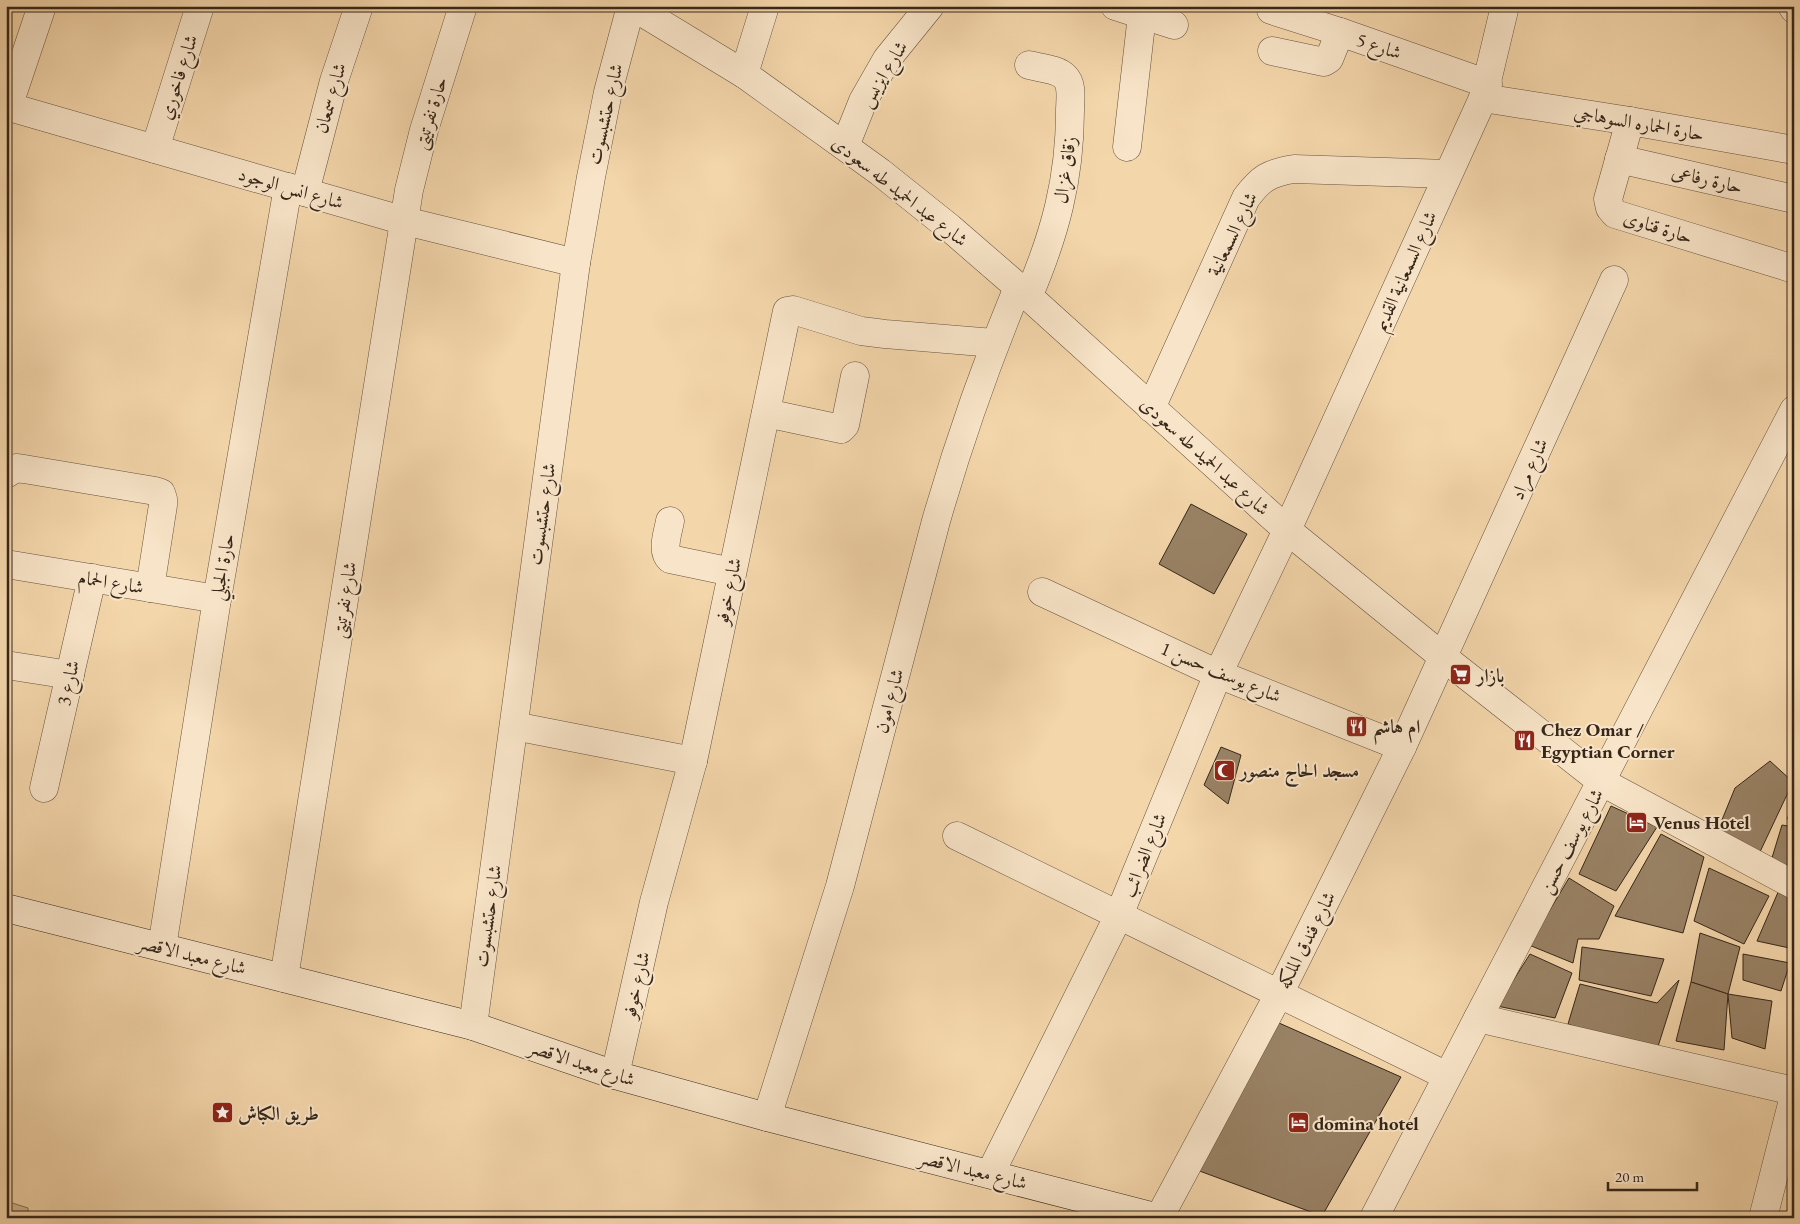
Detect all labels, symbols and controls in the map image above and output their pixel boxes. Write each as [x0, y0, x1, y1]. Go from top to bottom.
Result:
street label: شارع 5 [1352, 27, 1405, 68]
street label: شارع فاخوري [153, 31, 206, 124]
street label: شارع ايزيس [853, 36, 916, 114]
street label: شارع سمعان [308, 60, 355, 137]
street label: شارع حتشبسوت [581, 61, 632, 168]
street label: حارة نفرتيتى [407, 74, 454, 153]
street label: حارة الحماره السوهاجي [1571, 99, 1706, 150]
street label: شارع عبد الحميد طه سعودى [825, 130, 973, 254]
street label: زقاق غزال [1048, 135, 1083, 206]
street label: حارة رفاعى [1669, 159, 1745, 199]
street label: شارع انس الوجود [234, 161, 347, 218]
street label: شارع السمعانية [1201, 188, 1266, 282]
street label: حارة قناوى [1620, 205, 1696, 249]
street label: شارع السمعانية القديم [1367, 207, 1446, 337]
street label: شارع عبد الحميد طه سعودى [1133, 391, 1275, 523]
street label: شارع مراد [1504, 434, 1556, 505]
street label: شارع حتشبسوت [522, 461, 565, 567]
street label: حارة الجبلي [204, 532, 246, 604]
street label: شارع خوفو [708, 555, 750, 629]
street label: شارع نفرتيتى [326, 560, 365, 641]
street label: شارع الحمام [76, 564, 146, 603]
street label: شارع يوسف حسن 1 [1156, 635, 1285, 711]
street label: شارع 3 [51, 658, 88, 709]
supermarket icon: بازار [1449, 663, 1473, 687]
place label: بازار [1475, 663, 1505, 688]
street label: شارع امون [868, 666, 912, 737]
restaurant icon: ام هاشم [1345, 714, 1369, 738]
place label: ام هاشم [1373, 714, 1420, 745]
place label: Chez Omar / Egyptian Corner [1541, 717, 1675, 764]
restaurant icon: Chez Omar / Egyptian Corner [1513, 728, 1537, 752]
mosque icon: مسجد الحاج منصور [1212, 758, 1236, 782]
place label: مسجد الحاج منصور [1238, 758, 1359, 788]
street label: شارع يوسف حسن [1533, 784, 1612, 899]
street label: شارع الضرائب [1116, 809, 1175, 902]
hotel icon: Venus Hotel [1625, 810, 1649, 834]
place label: Venus Hotel [1653, 810, 1750, 835]
street label: شارع حتشبسوت [468, 863, 511, 969]
street label: شارع فندق الملكه [1271, 887, 1344, 994]
street label: شارع معبد الاقصر [133, 929, 249, 983]
street label: شارع خوفو [616, 949, 659, 1024]
street label: شارع معبد الاقصر [523, 1033, 638, 1095]
place icon: طريق الكباش [210, 1101, 234, 1125]
place label: طريق الكباش [238, 1101, 319, 1126]
hotel icon: domina hotel [1286, 1111, 1310, 1135]
place label: domina hotel [1314, 1111, 1419, 1136]
street label: شارع معبد الاقصر [914, 1144, 1030, 1198]
scale bar [1608, 1159, 1696, 1191]
text: 20 m [1615, 1167, 1644, 1186]

